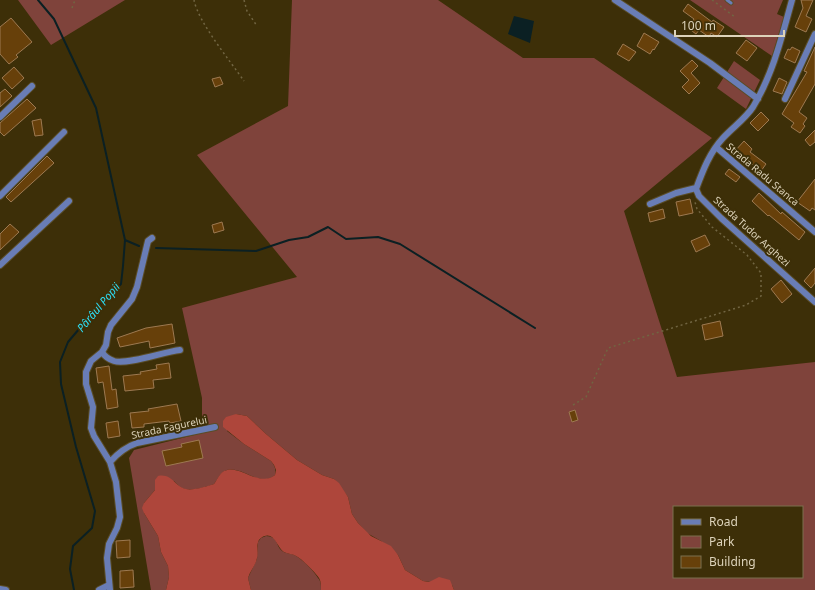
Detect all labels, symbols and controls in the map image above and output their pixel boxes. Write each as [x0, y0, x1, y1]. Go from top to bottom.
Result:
scale bar [675, 12, 784, 38]
text: 100 m [681, 17, 716, 34]
street label: Strada Radu Stanca [724, 139, 802, 209]
street label: Strada Tudor Arghezi [711, 193, 793, 269]
water label: Pârâul Popii [73, 279, 123, 335]
street label: Strada Fagurelui [130, 412, 208, 442]
legend [673, 506, 803, 578]
text: Road [709, 513, 738, 530]
text: Park [709, 533, 735, 550]
text: Building [709, 553, 756, 570]

